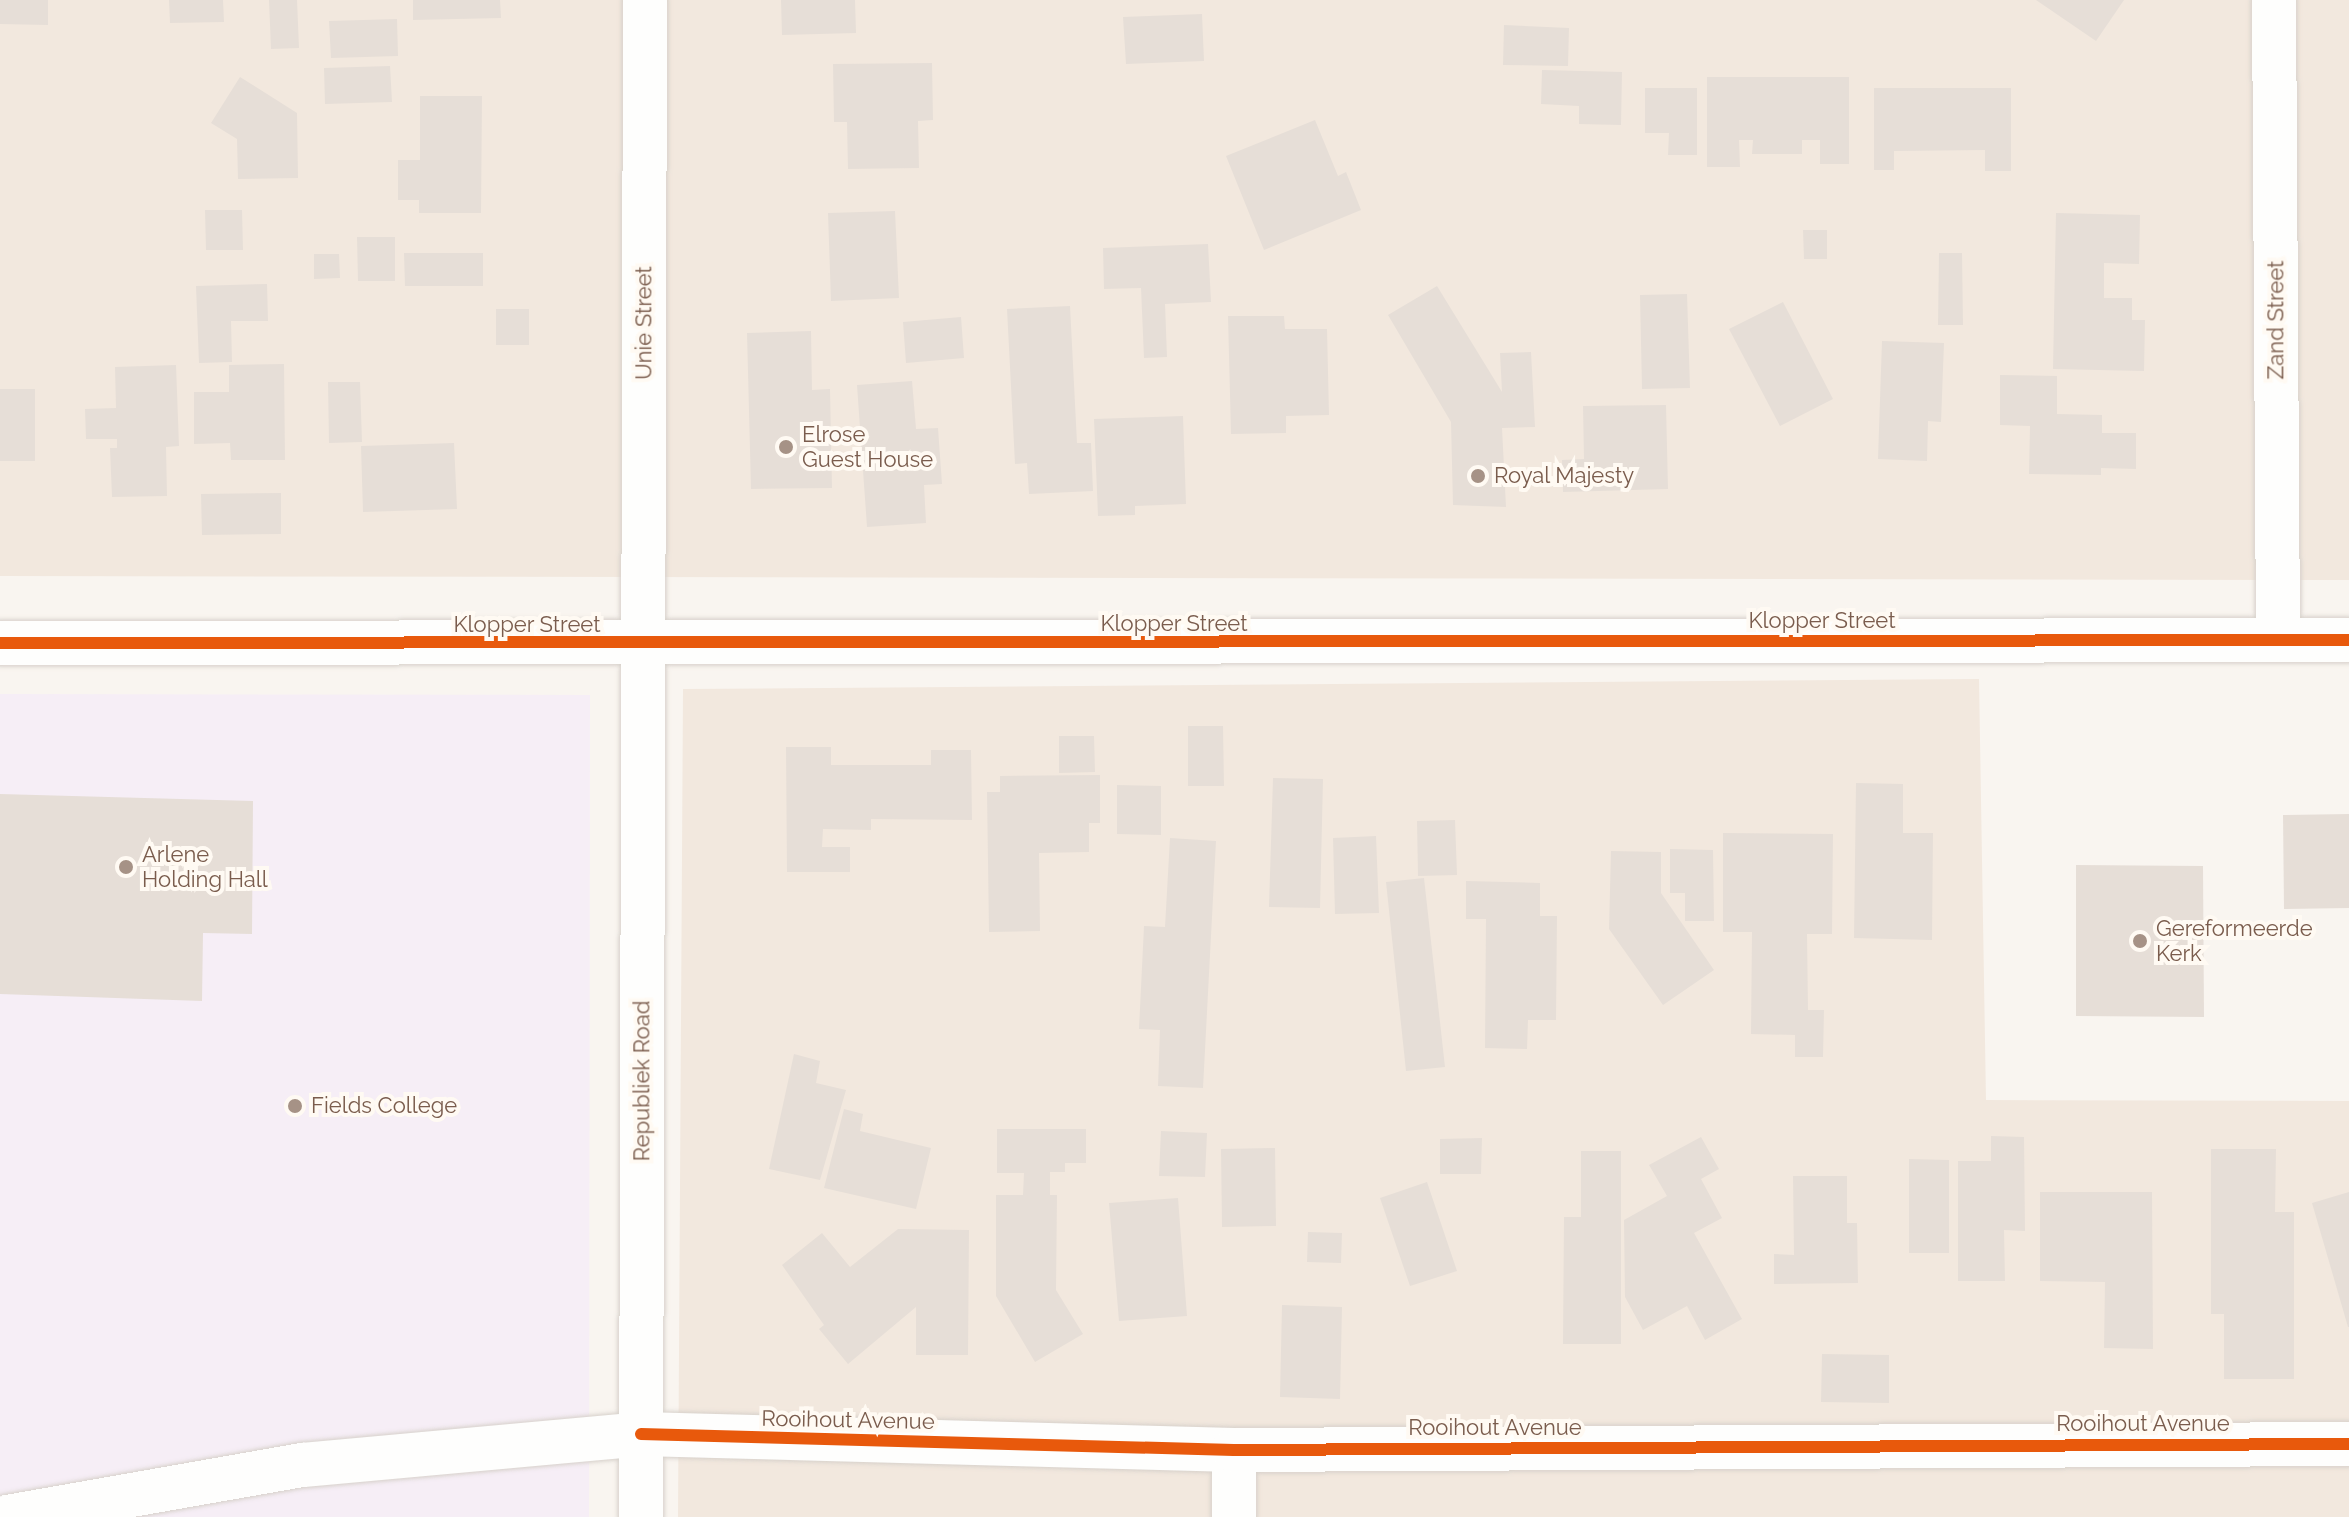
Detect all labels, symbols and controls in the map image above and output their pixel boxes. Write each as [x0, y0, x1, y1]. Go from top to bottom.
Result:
street label: Zand Street [2263, 261, 2289, 379]
street label: Unie Street [631, 266, 657, 380]
place label: Elrose Guest House [802, 421, 933, 472]
marker: Elrose Guest House [777, 438, 795, 456]
place label: Royal Majesty [1494, 463, 1635, 489]
marker: Royal Majesty [1469, 467, 1487, 485]
street label: Klopper Street [1748, 608, 1896, 634]
street label: Klopper Street [1100, 611, 1248, 637]
street label: Klopper Street [453, 612, 601, 638]
place label: Arlene Holding Hall [142, 841, 268, 892]
marker: Arlene Holding Hall [117, 858, 135, 876]
place label: Gereformeerde Kerk [2156, 915, 2313, 966]
marker: Gereformeerde Kerk [2131, 932, 2149, 950]
street label: Republiek Road [629, 1001, 655, 1161]
place label: Fields College [311, 1093, 457, 1119]
marker: Fields College [286, 1097, 304, 1115]
street label: Rooihout Avenue [761, 1405, 935, 1435]
street label: Rooihout Avenue [2056, 1411, 2230, 1437]
street label: Rooihout Avenue [1408, 1415, 1582, 1441]

